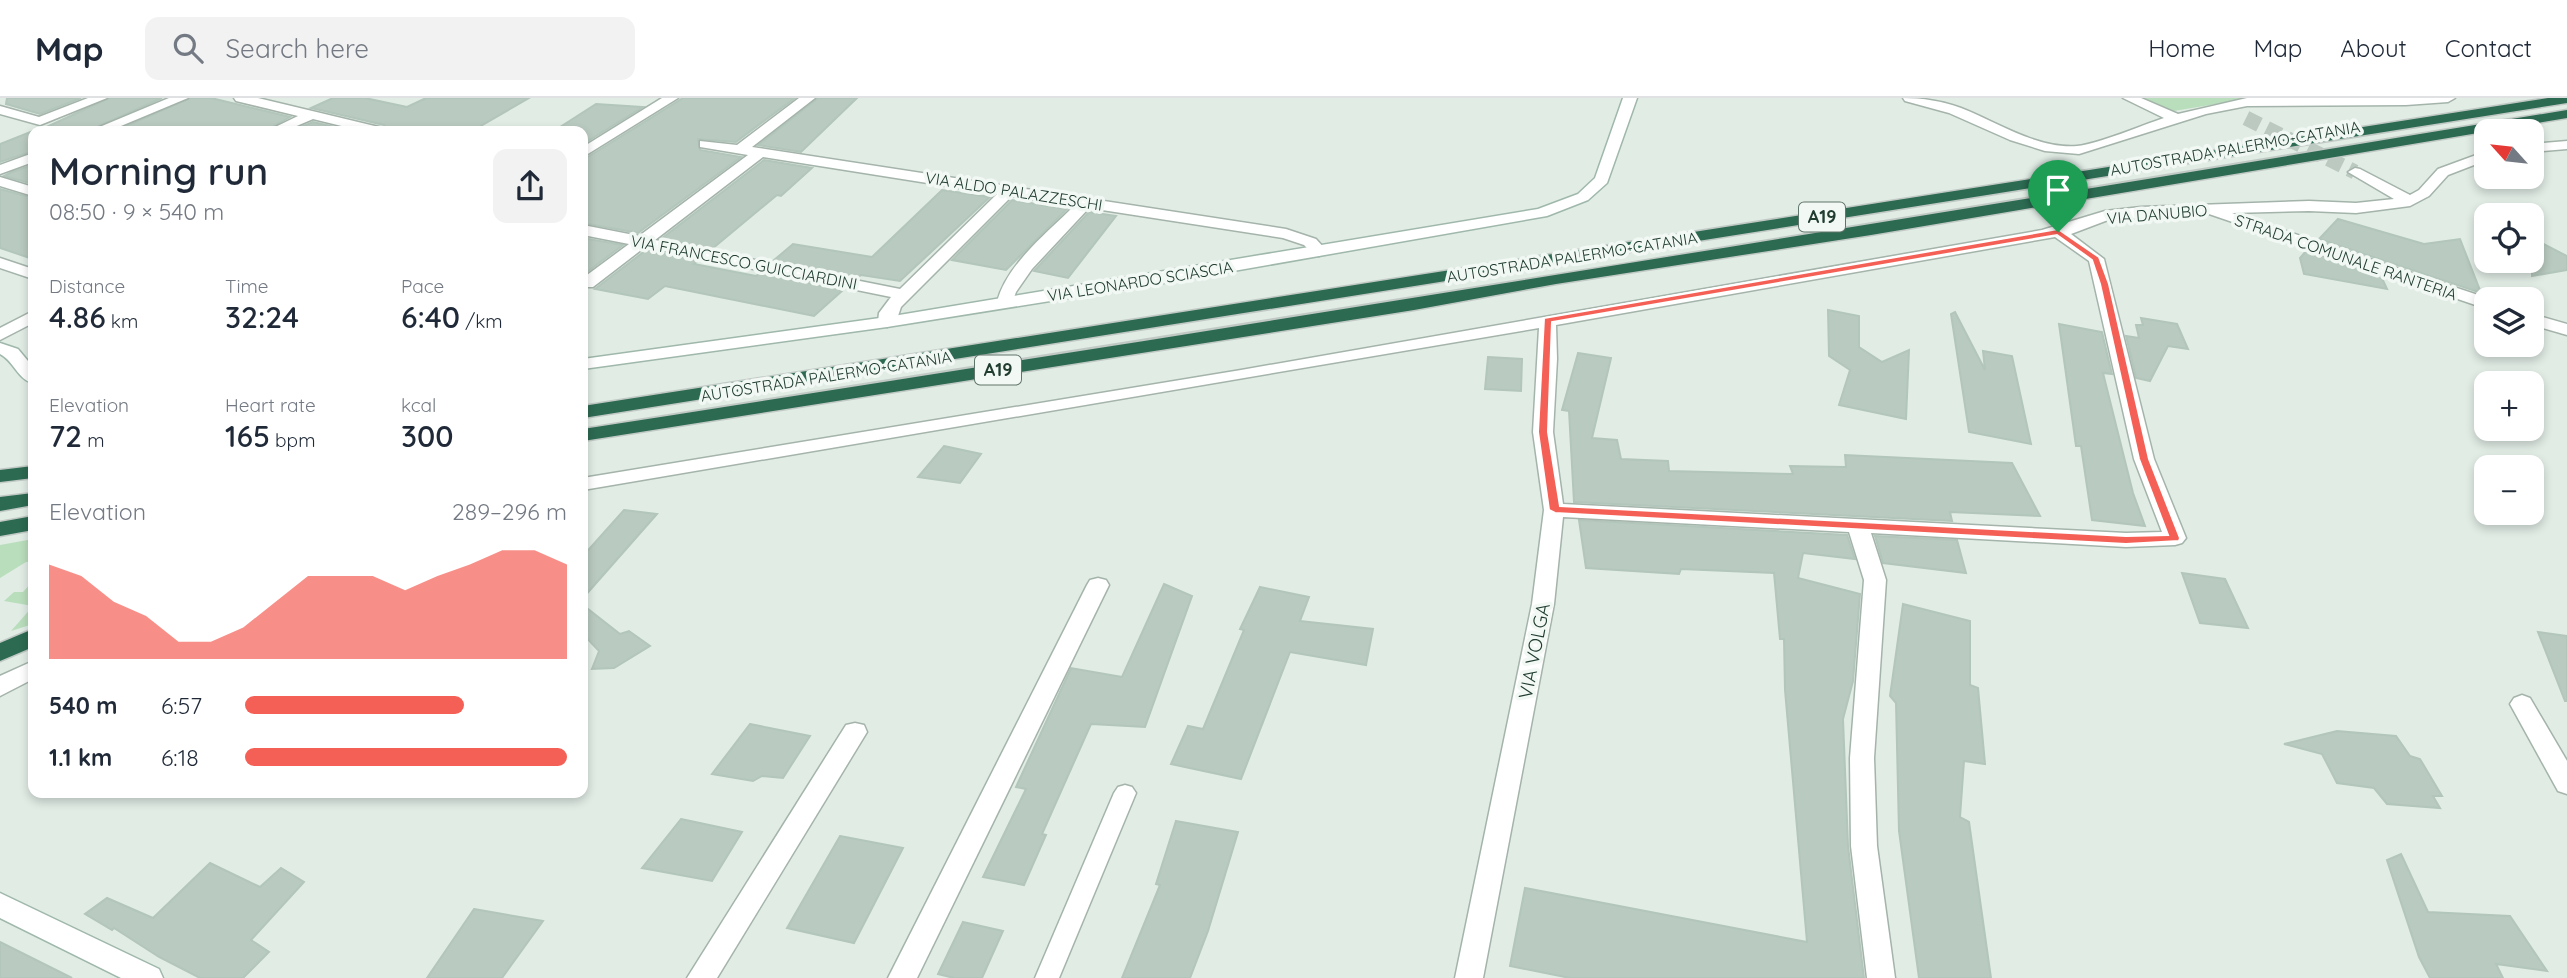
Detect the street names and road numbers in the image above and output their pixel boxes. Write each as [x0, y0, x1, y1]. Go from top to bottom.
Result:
street label: AUTOSTRADA PALERMO-CATANIA [2108, 116, 2362, 180]
street label: VIA ALDO PALAZZESCHI [924, 167, 1104, 215]
street label: VIA DANUBIO [2106, 200, 2208, 228]
road number: A19 [1799, 202, 1845, 232]
street label: STRADA COMUNALE RANTERIA [2232, 209, 2460, 305]
street label: AUTOSTRADA PALERMO-CATANIA [1445, 227, 1699, 287]
street label: VIA FRANCESCO GUICCIARDINI [629, 230, 859, 294]
street label: VIA LEONARDO SCIASCIA [1046, 256, 1234, 306]
street label: AUTOSTRADA PALERMO-CATANIA [699, 346, 953, 406]
road number: A19 [975, 356, 1021, 384]
street label: VIA VOLGA [1513, 601, 1555, 701]

